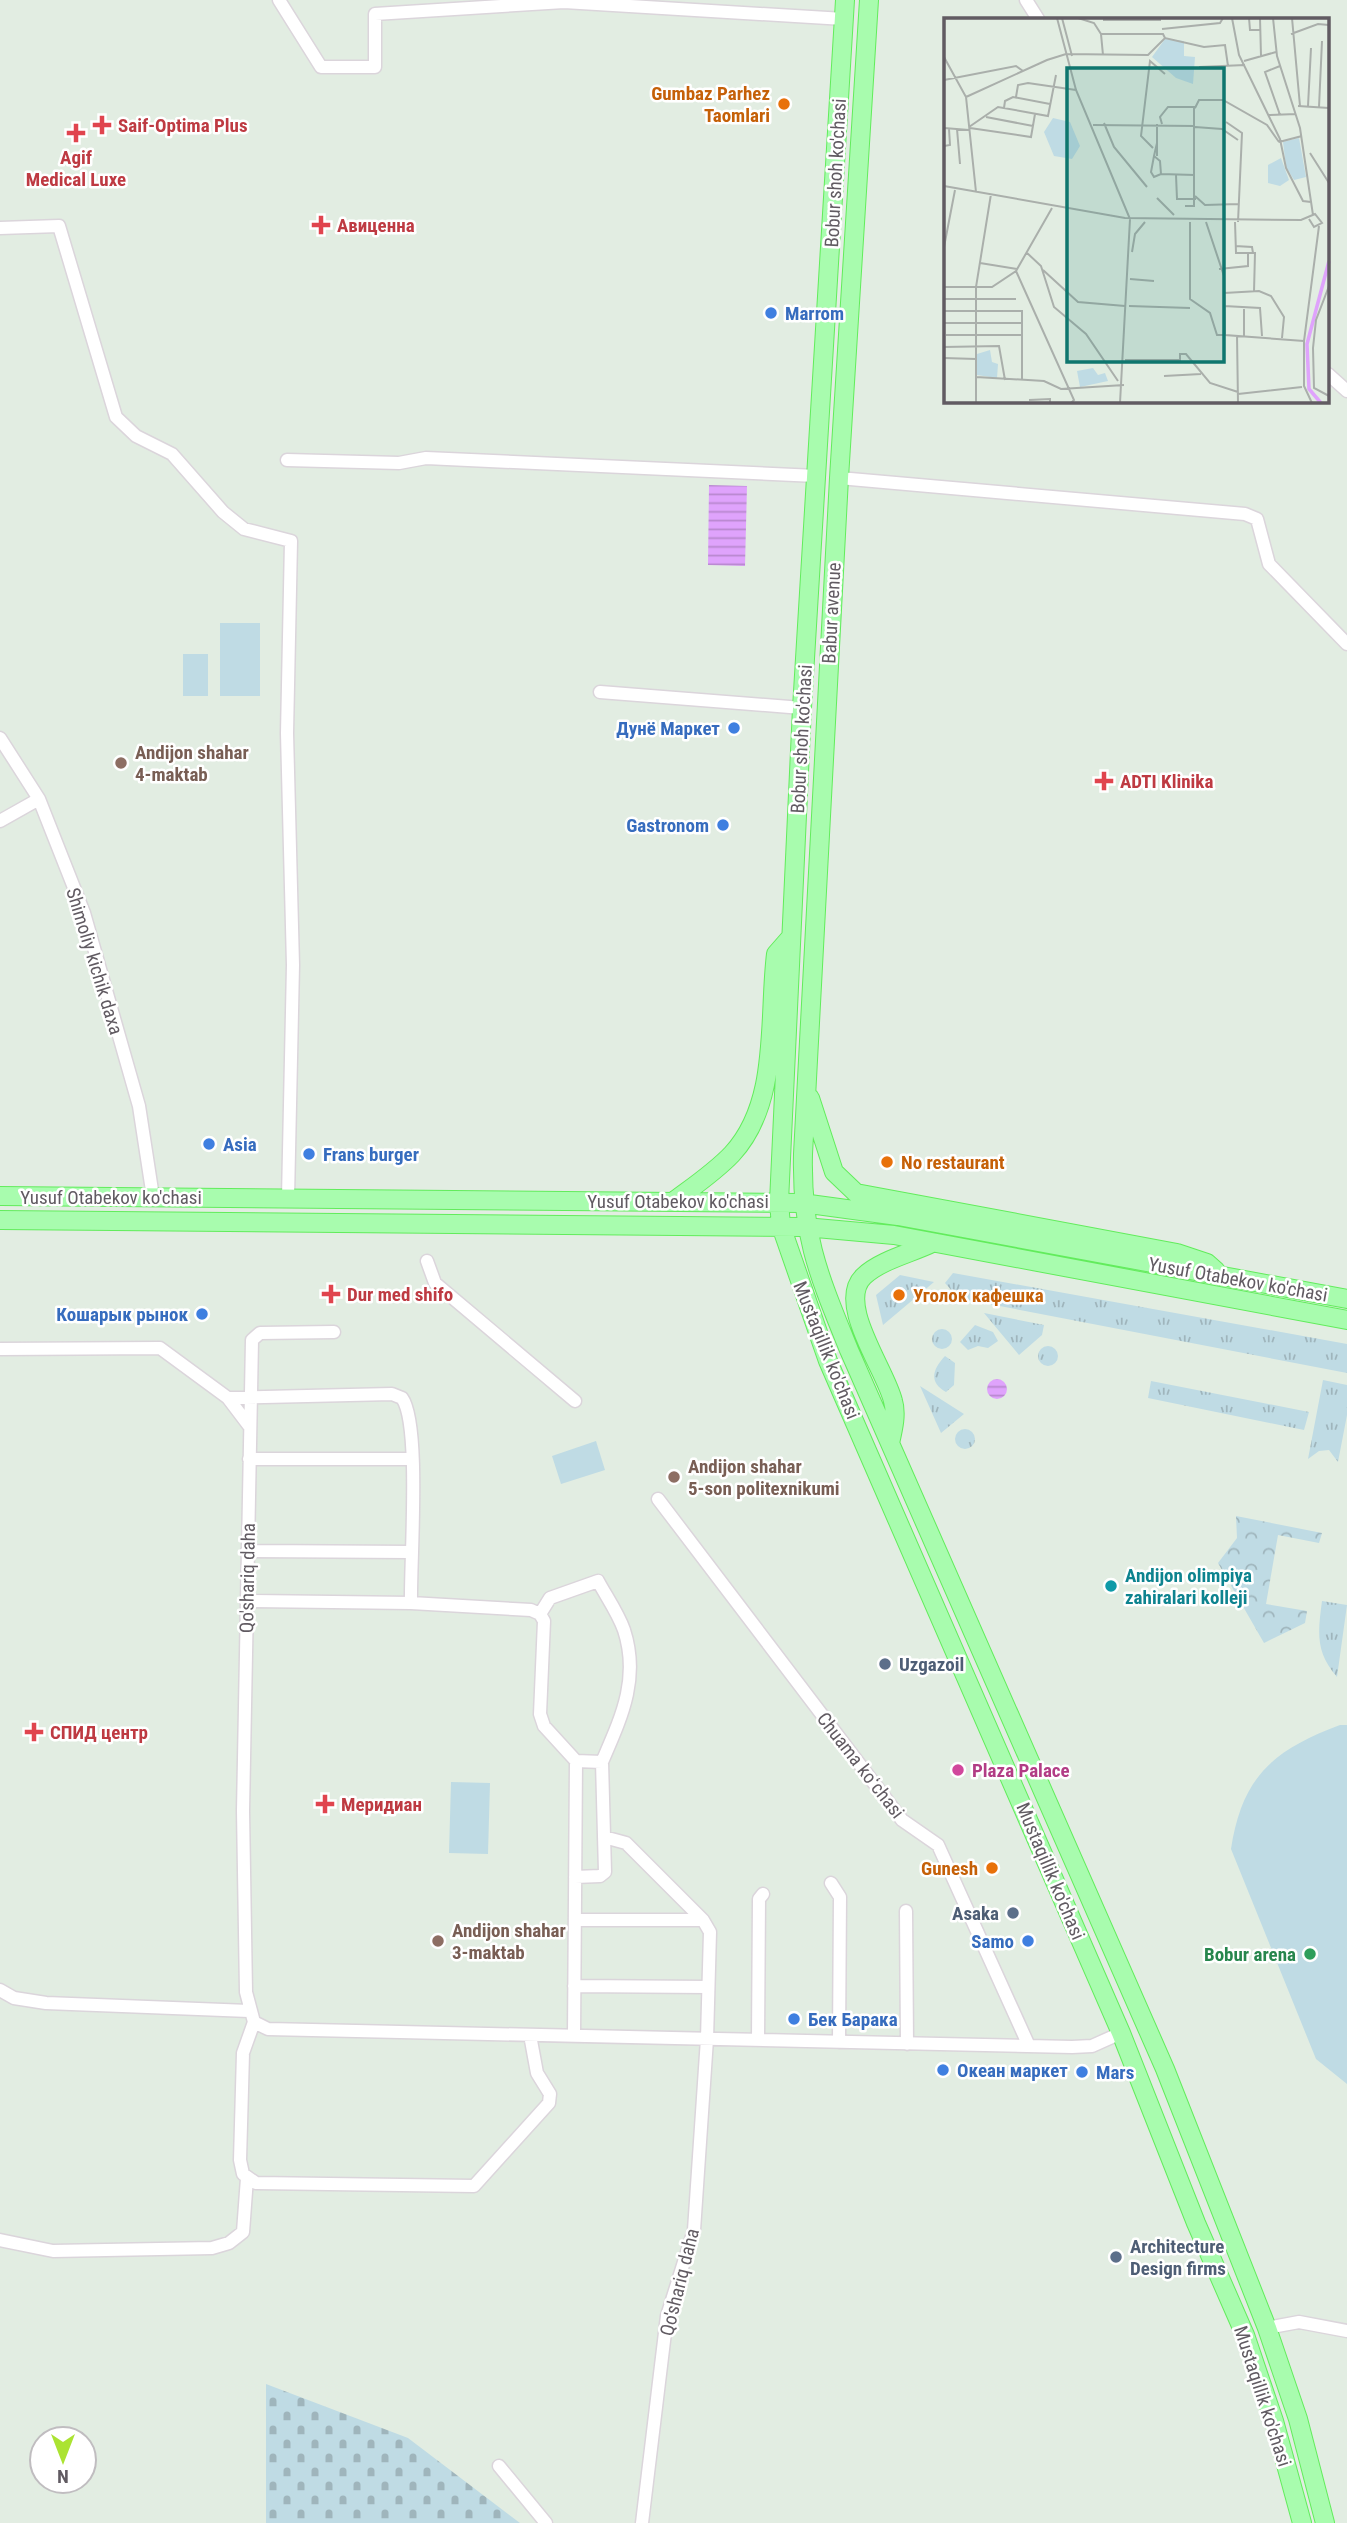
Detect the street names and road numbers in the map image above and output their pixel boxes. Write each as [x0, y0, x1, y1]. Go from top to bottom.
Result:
street label: Bobur shoh ko'chasi [820, 98, 851, 248]
street label: Babur avenue [817, 562, 846, 664]
street label: Bobur shoh ko'chasi [786, 664, 817, 814]
street label: Shimoliy kichik daxa [61, 885, 128, 1037]
street label: Yusuf Otabekov ko'chasi [20, 1186, 202, 1209]
street label: Yusuf Otabekov ko'chasi [587, 1190, 769, 1213]
street label: Yusuf Otabekov ko'chasi [1147, 1252, 1329, 1307]
street label: Mustaqillik ko'chasi [788, 1278, 865, 1422]
street label: Qo'shariq daha [235, 1523, 260, 1633]
street label: Chuama koʻchasi [812, 1708, 909, 1823]
street label: Mustaqillik ko'chasi [1011, 1799, 1090, 1943]
street label: Qo'shariq daha [655, 2226, 704, 2338]
street label: Mustaqillik ko'chasi [1229, 2323, 1296, 2469]

